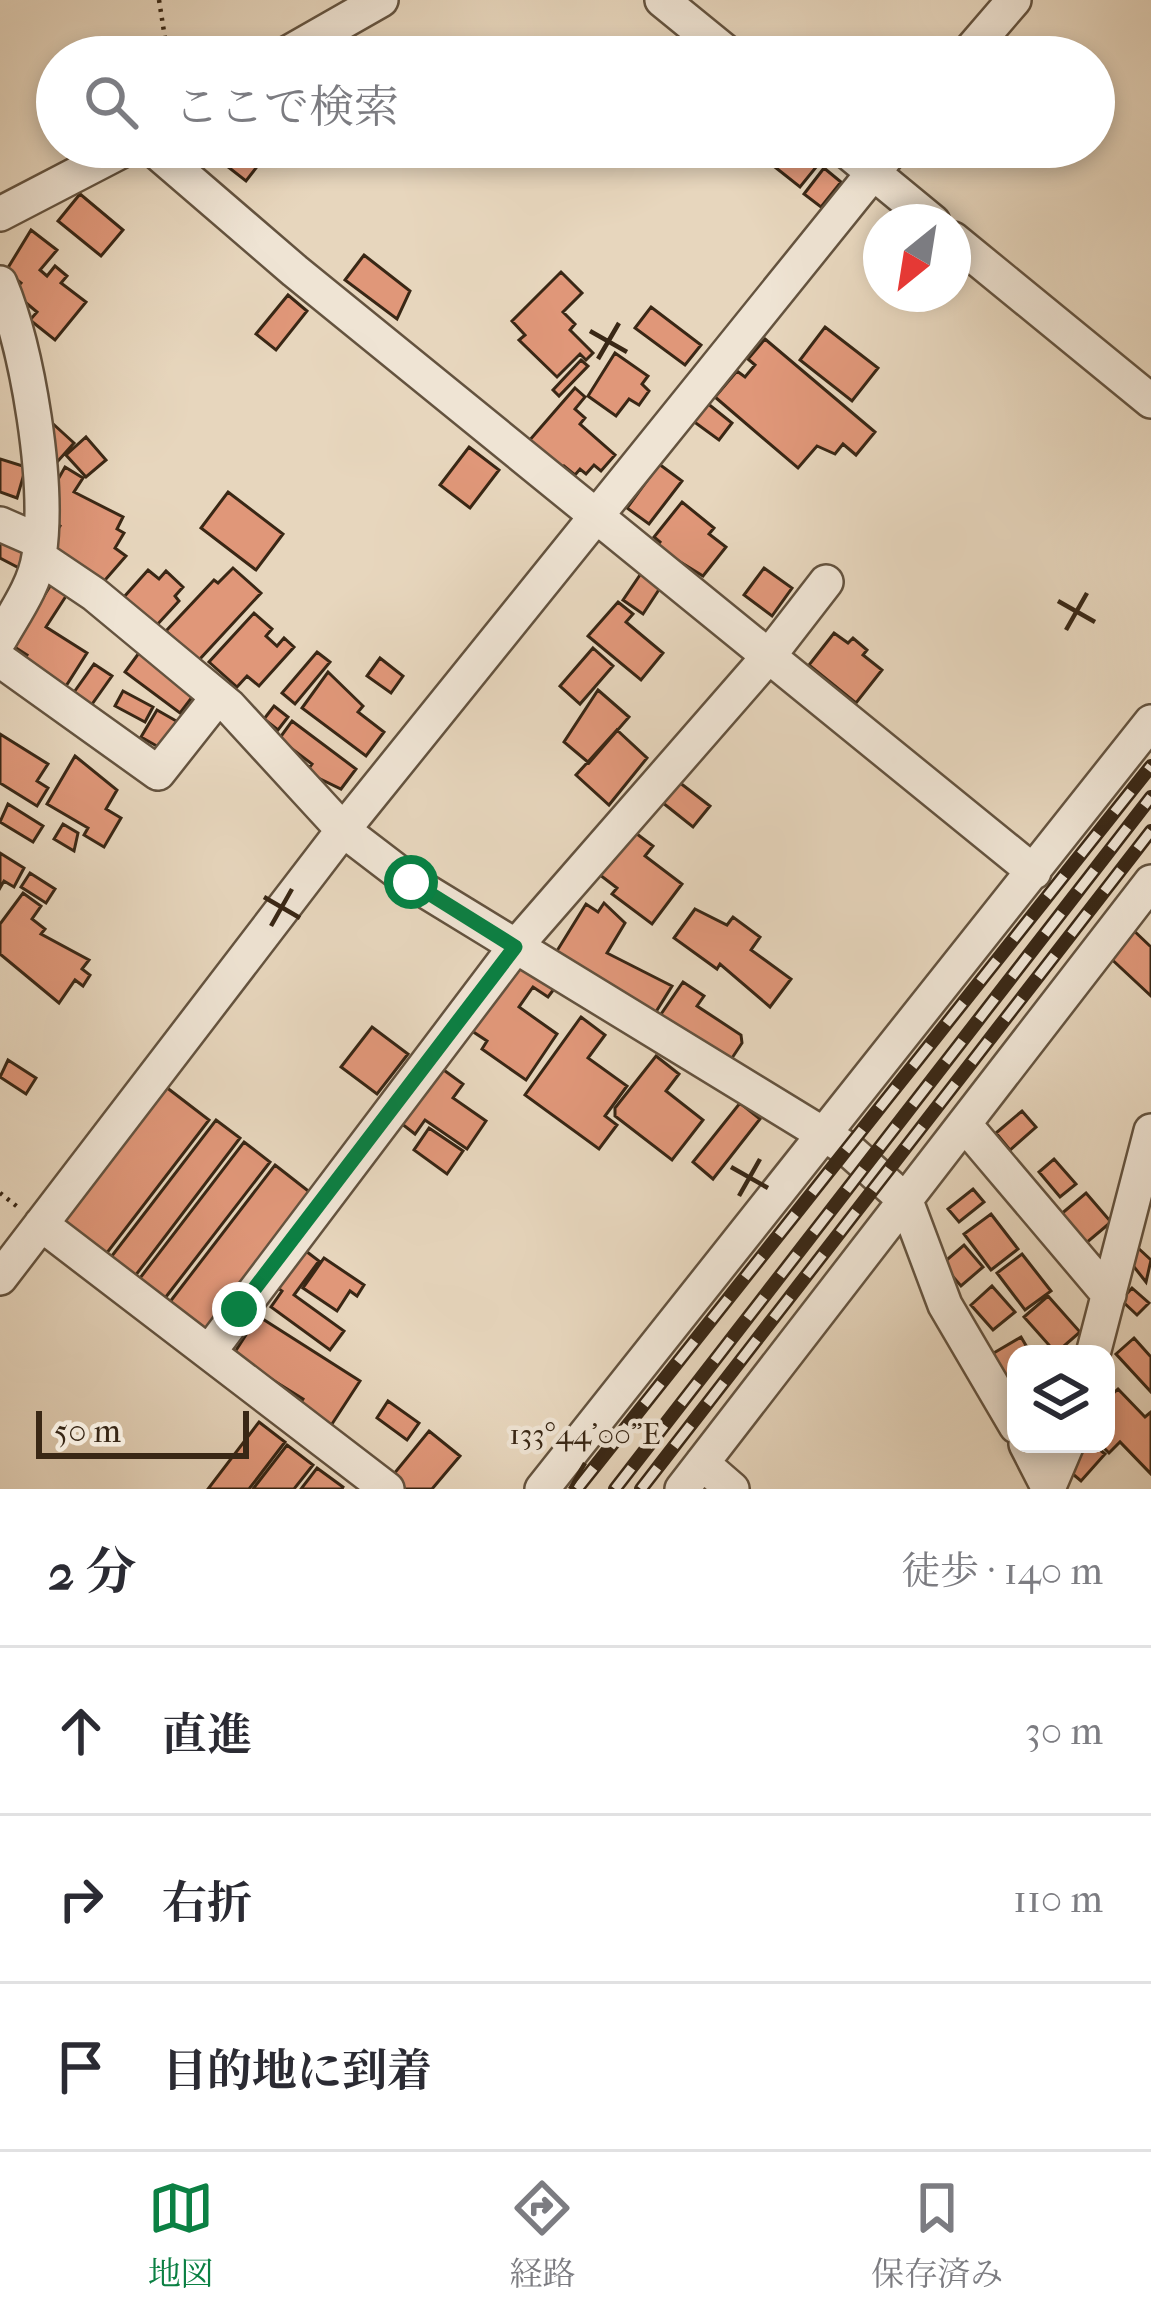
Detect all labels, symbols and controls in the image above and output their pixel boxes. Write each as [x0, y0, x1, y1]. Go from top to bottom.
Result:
search box [36, 36, 1115, 168]
icon: search [78, 69, 144, 135]
text: ここで検索 [174, 81, 399, 134]
north arrow [863, 204, 971, 312]
route start [384, 855, 438, 909]
route end [212, 1282, 266, 1336]
map controls [1007, 1345, 1115, 1453]
button: layers [1007, 1345, 1115, 1453]
scale bar [36, 1405, 249, 1458]
text: 50 m [54, 1412, 121, 1451]
text: 133°44'00"E [509, 1417, 661, 1452]
text: 2 分 [48, 1542, 136, 1602]
text: 徒歩 · 140 m [901, 1548, 1103, 1594]
icon: ahead [48, 1698, 114, 1764]
text: 30 m [1025, 1708, 1103, 1754]
text: 直進 [162, 1709, 252, 1762]
icon: right [48, 1866, 114, 1932]
text: 110 m [1013, 1876, 1103, 1922]
text: 右折 [162, 1877, 252, 1930]
icon: arrive [48, 2034, 114, 2100]
text: 目的地に到着 [162, 2045, 432, 2098]
tab: 地図 [148, 2175, 214, 2294]
tab: 経路 [509, 2175, 575, 2294]
tab: 保存済み [871, 2175, 1003, 2294]

